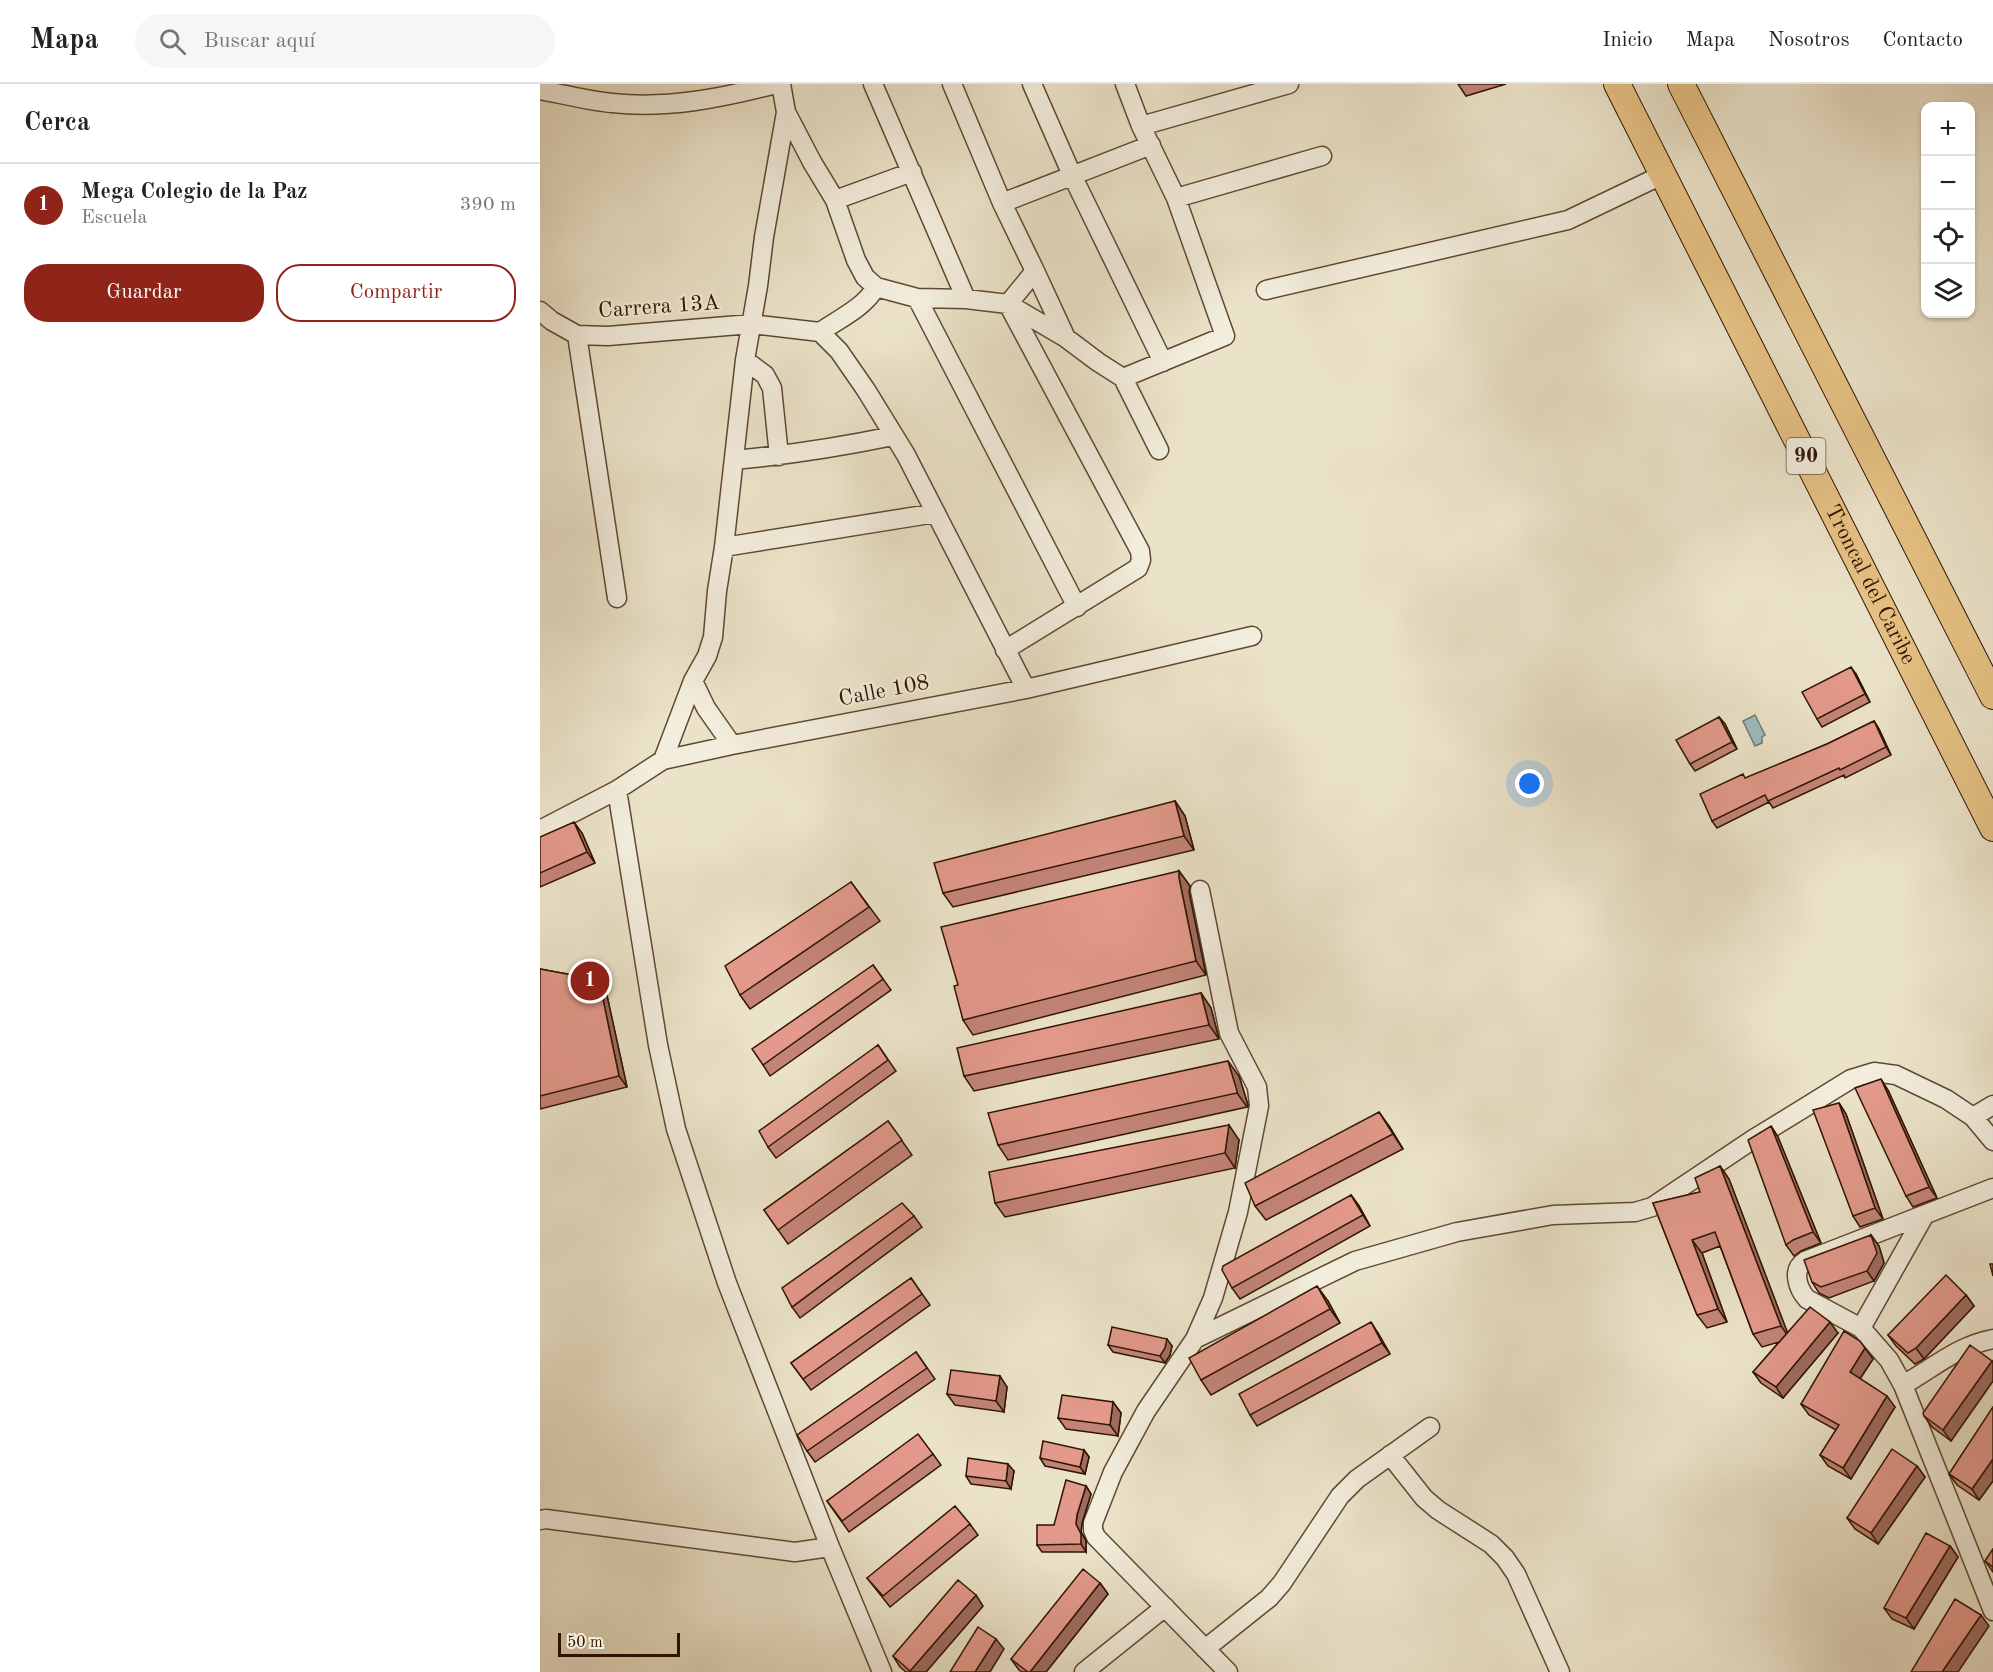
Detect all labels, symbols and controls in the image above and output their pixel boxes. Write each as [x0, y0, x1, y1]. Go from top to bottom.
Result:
search box [135, 14, 555, 68]
icon: search [156, 25, 189, 58]
text: Mapa [30, 27, 99, 55]
text: Buscar aquí [204, 30, 315, 52]
text: Inicio [1602, 30, 1653, 51]
text: Mapa [1686, 30, 1735, 51]
text: Nosotros [1768, 30, 1850, 51]
text: Contacto [1883, 30, 1963, 51]
map controls [1921, 102, 1975, 318]
button: + [1921, 102, 1975, 156]
text: Cerca [24, 110, 90, 136]
button: − [1921, 156, 1975, 210]
text: Mega Colegio de la Paz [81, 181, 307, 203]
text: 1 [38, 195, 49, 215]
text: 390 m [460, 195, 516, 215]
text: Escuela [81, 208, 147, 228]
button: locate [1921, 210, 1975, 264]
button: Guardar [24, 264, 264, 322]
button: Compartir [276, 264, 516, 322]
button: layers [1921, 264, 1975, 318]
street label: Carrera 13A [597, 292, 721, 322]
road number: 90 [1786, 438, 1826, 474]
street label: Troncal del Caribe [1821, 501, 1920, 668]
street label: Calle 108 [837, 671, 931, 711]
your location [1515, 769, 1544, 798]
pin: 1 [571, 958, 610, 1004]
scale bar [558, 1630, 680, 1658]
text: 50 m [567, 1635, 603, 1651]

